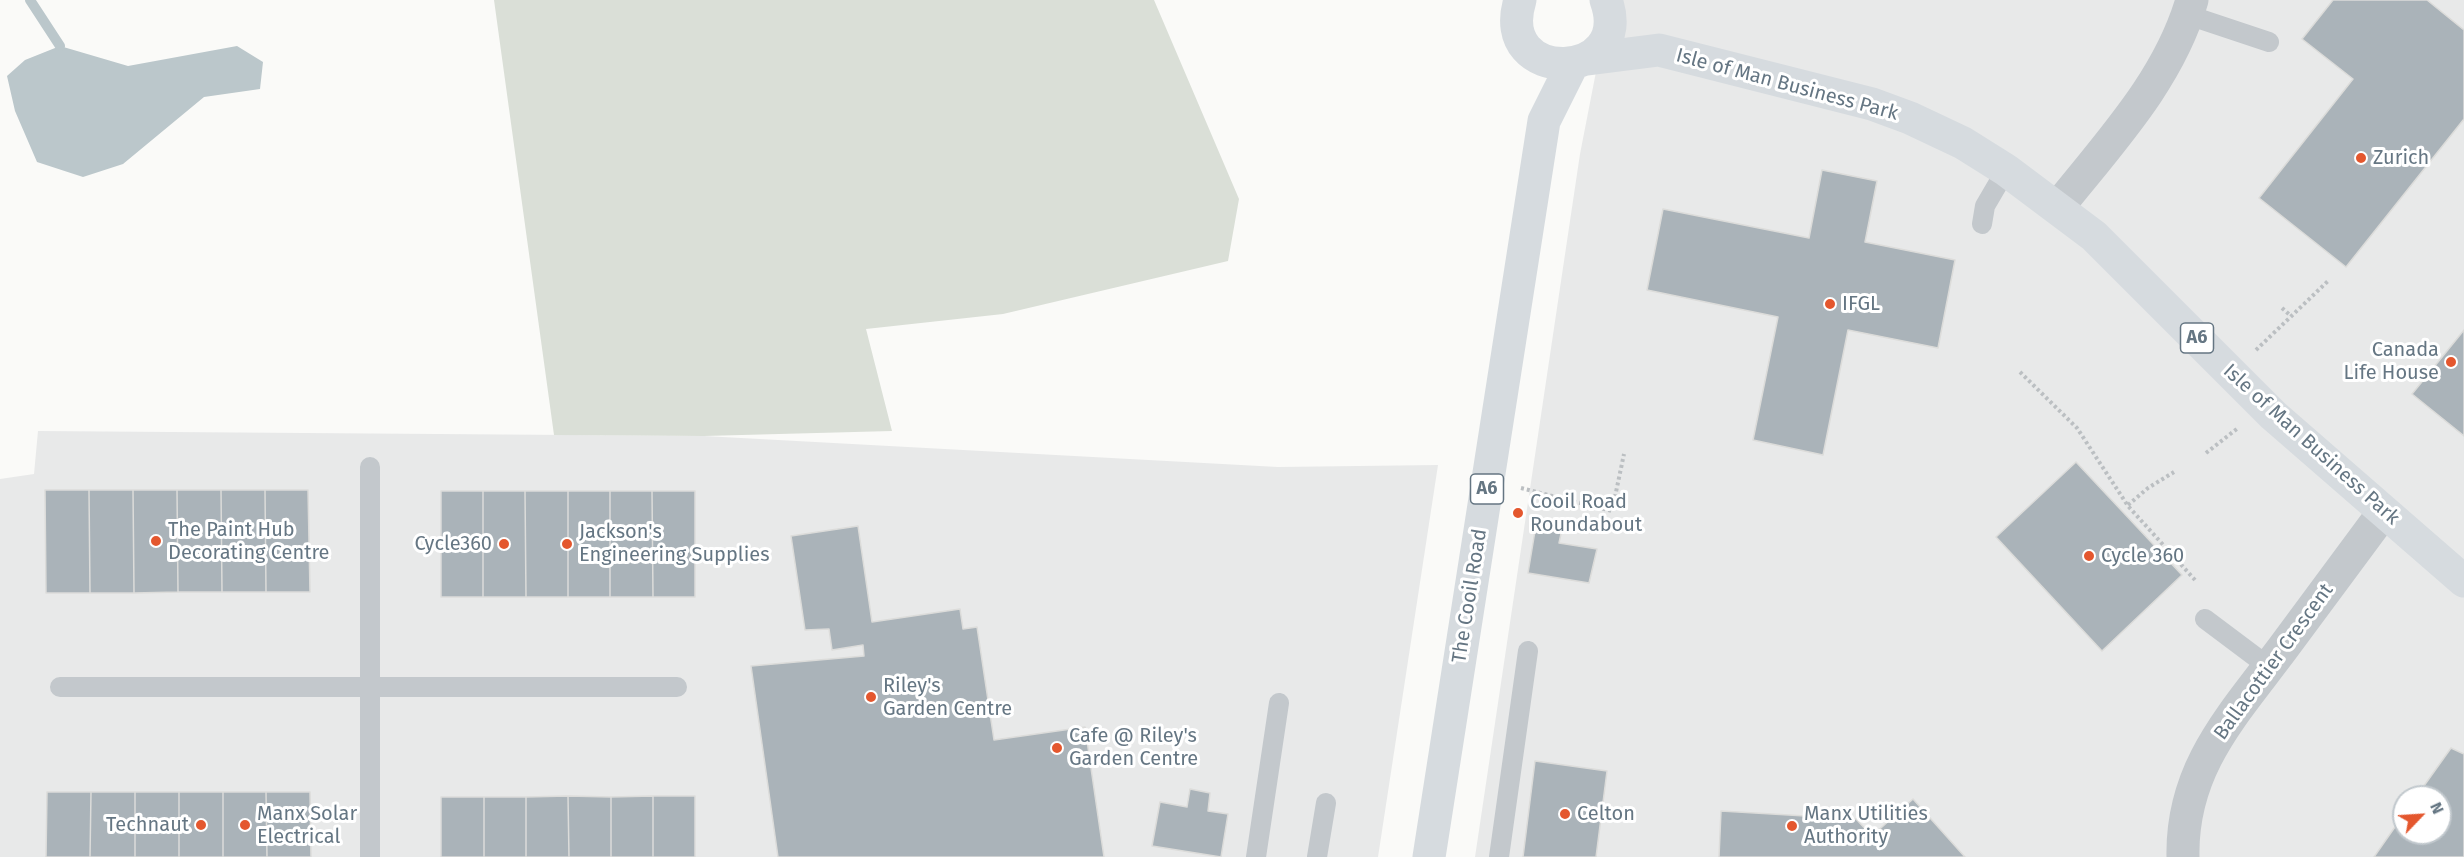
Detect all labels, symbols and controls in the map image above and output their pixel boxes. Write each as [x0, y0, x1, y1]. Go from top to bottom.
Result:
street label: Isle of Man Business Park [1673, 44, 1901, 126]
place label: Zurich [2373, 146, 2429, 170]
marker: Zurich [2354, 151, 2368, 165]
place label: IFGL [1842, 292, 1880, 316]
marker: IFGL [1823, 297, 1837, 311]
road number: A6 [2180, 323, 2214, 353]
place label: Canada Life House [2344, 338, 2439, 385]
marker: Canada Life House [2444, 355, 2458, 369]
street label: Isle of Man Business Park [2218, 360, 2404, 530]
road number: A6 [1470, 474, 1504, 504]
place label: Cooil Road Roundabout [1530, 490, 1642, 537]
marker: Cooil Road Roundabout [1511, 506, 1525, 520]
place label: The Paint Hub Decorating Centre [168, 518, 329, 565]
place label: Jackson's Engineering Supplies [579, 520, 770, 567]
street label: The Cooil Road [1448, 527, 1492, 665]
place label: Cycle360 [414, 532, 492, 556]
marker: The Paint Hub Decorating Centre [149, 534, 163, 548]
marker: Cycle360 [497, 537, 511, 551]
marker: Jackson's Engineering Supplies [560, 537, 574, 551]
place label: Cycle 360 [2101, 544, 2184, 568]
marker: Cycle 360 [2082, 549, 2096, 563]
street label: Ballacottier Crescent [2209, 579, 2339, 745]
place label: Riley's Garden Centre [883, 674, 1012, 721]
marker: Riley's Garden Centre [864, 690, 878, 704]
place label: Cafe @ Riley's Garden Centre [1069, 724, 1198, 771]
marker: Cafe @ Riley's Garden Centre [1050, 741, 1064, 755]
north arrow [2392, 785, 2452, 845]
text: N [2426, 799, 2448, 817]
place label: Manx Solar Electrical [257, 802, 357, 849]
place label: Celton [1577, 802, 1635, 826]
place label: Manx Utilities Authority [1804, 802, 1928, 849]
marker: Celton [1558, 807, 1572, 821]
place label: Technaut [106, 813, 189, 837]
marker: Technaut [194, 818, 208, 832]
marker: Manx Solar Electrical [238, 818, 252, 832]
marker: Manx Utilities Authority [1785, 819, 1799, 833]

